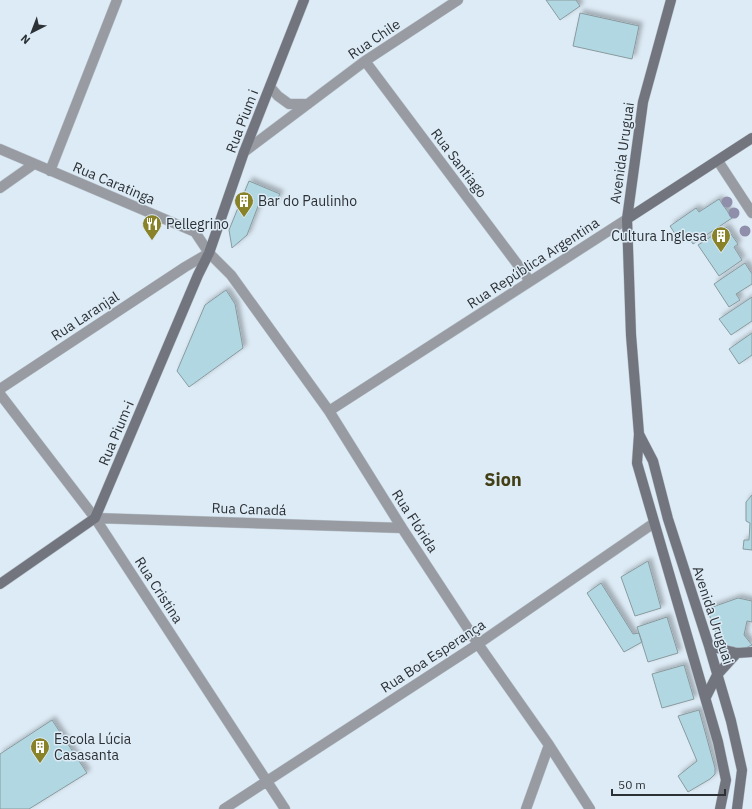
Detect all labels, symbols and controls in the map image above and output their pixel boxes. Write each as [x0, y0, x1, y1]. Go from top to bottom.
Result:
north arrow [12, 12, 52, 52]
street label: Rua Chile [344, 15, 404, 63]
text: N [18, 32, 33, 47]
street label: Rua Pium i [222, 87, 262, 155]
street label: Avenida Uruguai [606, 101, 638, 205]
street label: Rua Santiago [427, 125, 491, 201]
street label: Rua Caratinga [70, 158, 158, 209]
building icon: Bar do Paulinho [233, 190, 255, 218]
place label: Bar do Paulinho [258, 192, 357, 210]
restaurant icon: Pellegrino [141, 213, 163, 241]
street label: Rua República Argentina [464, 213, 603, 312]
place label: Pellegrino [166, 215, 229, 233]
building icon: Cultura Inglesa [710, 225, 732, 253]
place label: Cultura Inglesa [611, 227, 708, 245]
street label: Rua Laranjal [48, 287, 123, 345]
street label: Rua Pium-i [94, 398, 138, 468]
district label: Sion [484, 468, 522, 491]
street label: Rua Flórida [388, 486, 442, 556]
street label: Rua Canadá [211, 499, 287, 519]
street label: Rua Cristina [131, 553, 187, 627]
street label: Avenida Uruguai [689, 564, 737, 666]
street label: Rua Boa Esperança [377, 615, 489, 697]
place label: Escola Lúcia Casasanta [54, 730, 132, 764]
building icon: Escola Lúcia Casasanta [29, 736, 51, 764]
scale bar [612, 771, 725, 797]
text: 50 m [618, 777, 646, 792]

